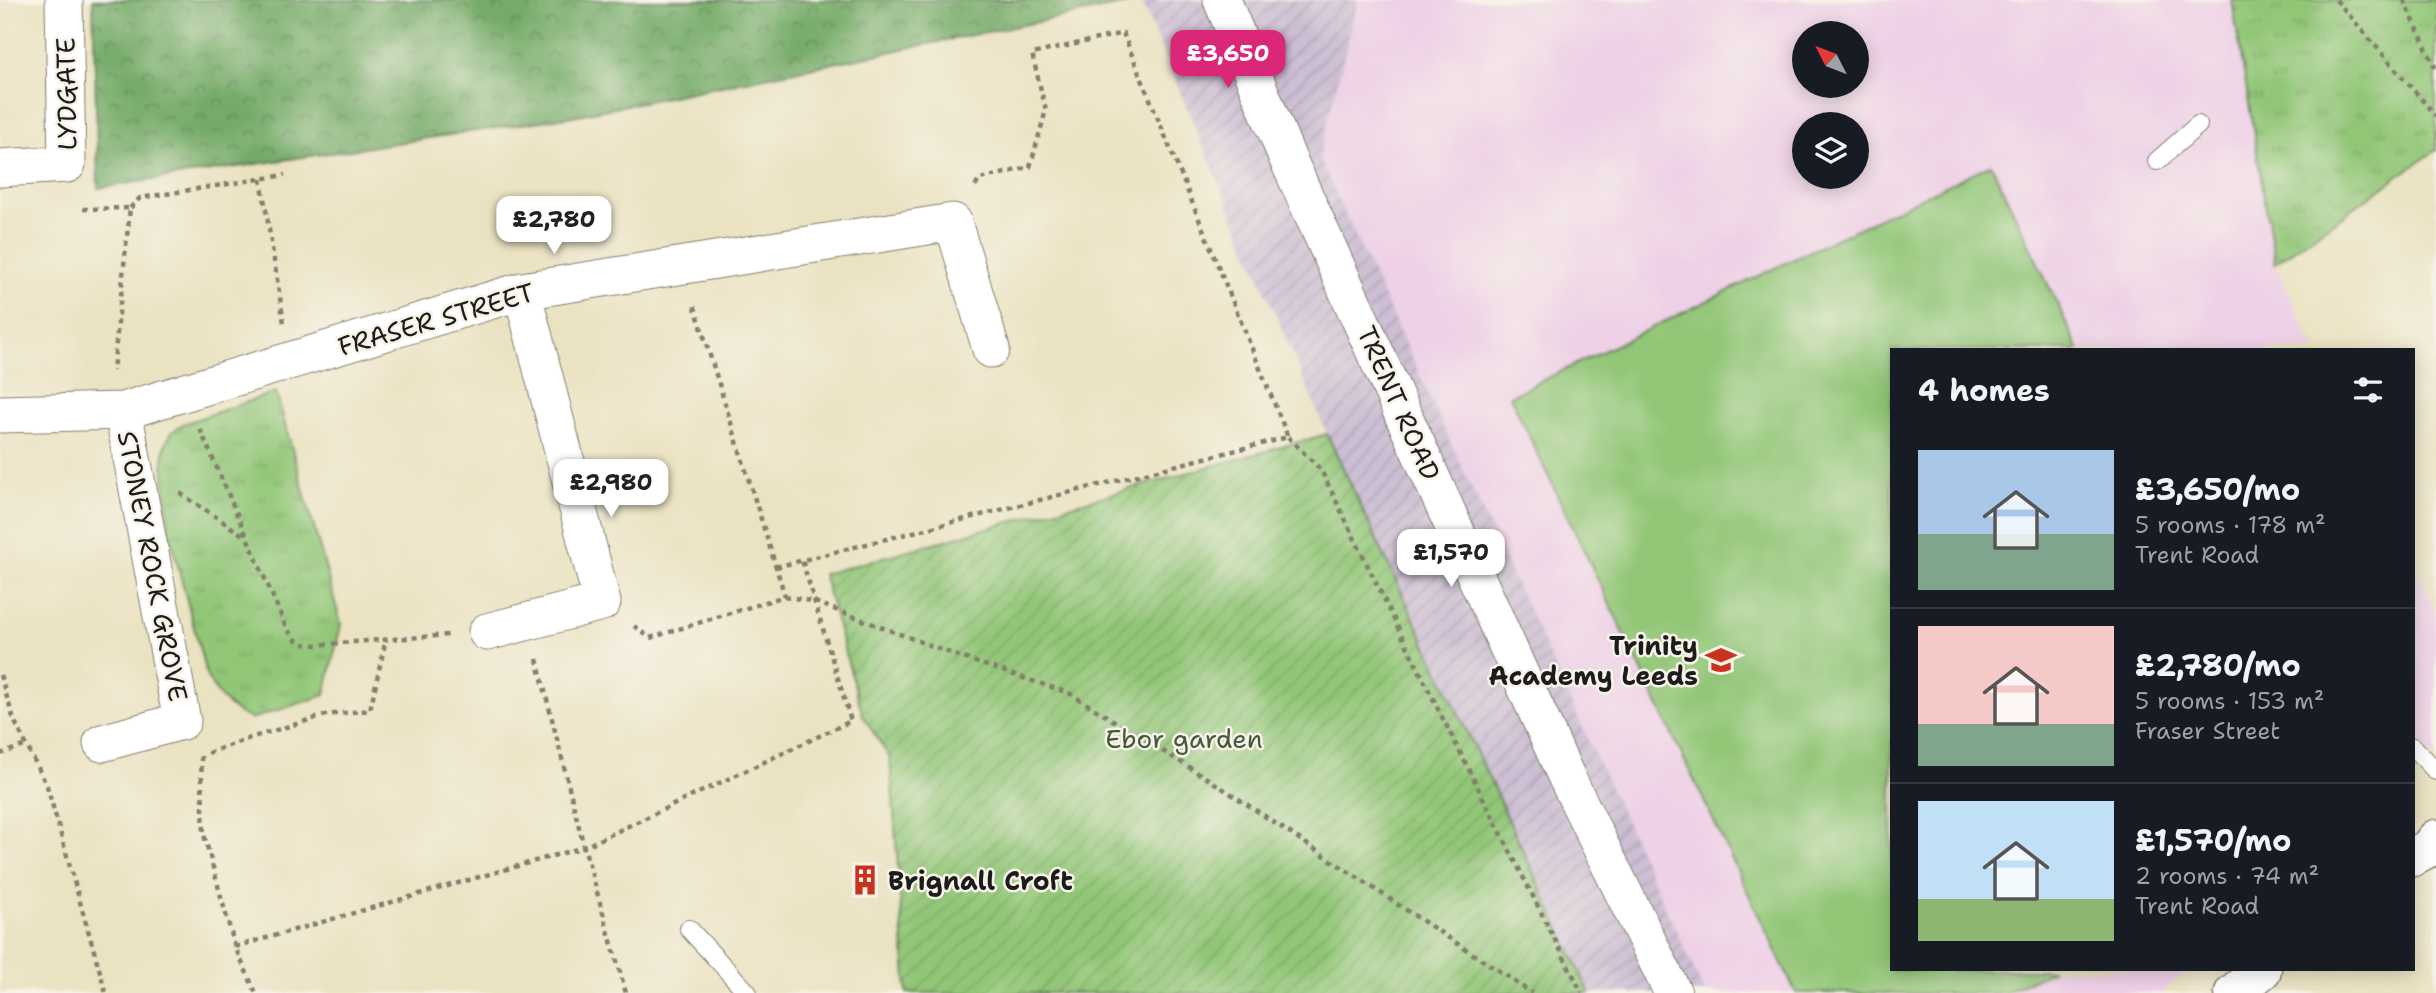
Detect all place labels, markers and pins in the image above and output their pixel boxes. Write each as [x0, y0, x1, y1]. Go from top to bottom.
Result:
pin: £3,650 [1171, 31, 1285, 90]
pin: £2,780 [497, 196, 611, 256]
pin: £2,980 [554, 460, 668, 519]
pin: £1,570 [1394, 530, 1508, 589]
place label: Trinity Academy Leeds [1488, 628, 1698, 693]
school or university icon: Trinity Academy Leeds [1704, 643, 1738, 677]
building icon: Brignall Croft [848, 863, 882, 897]
place label: Brignall Croft [888, 863, 1073, 898]

